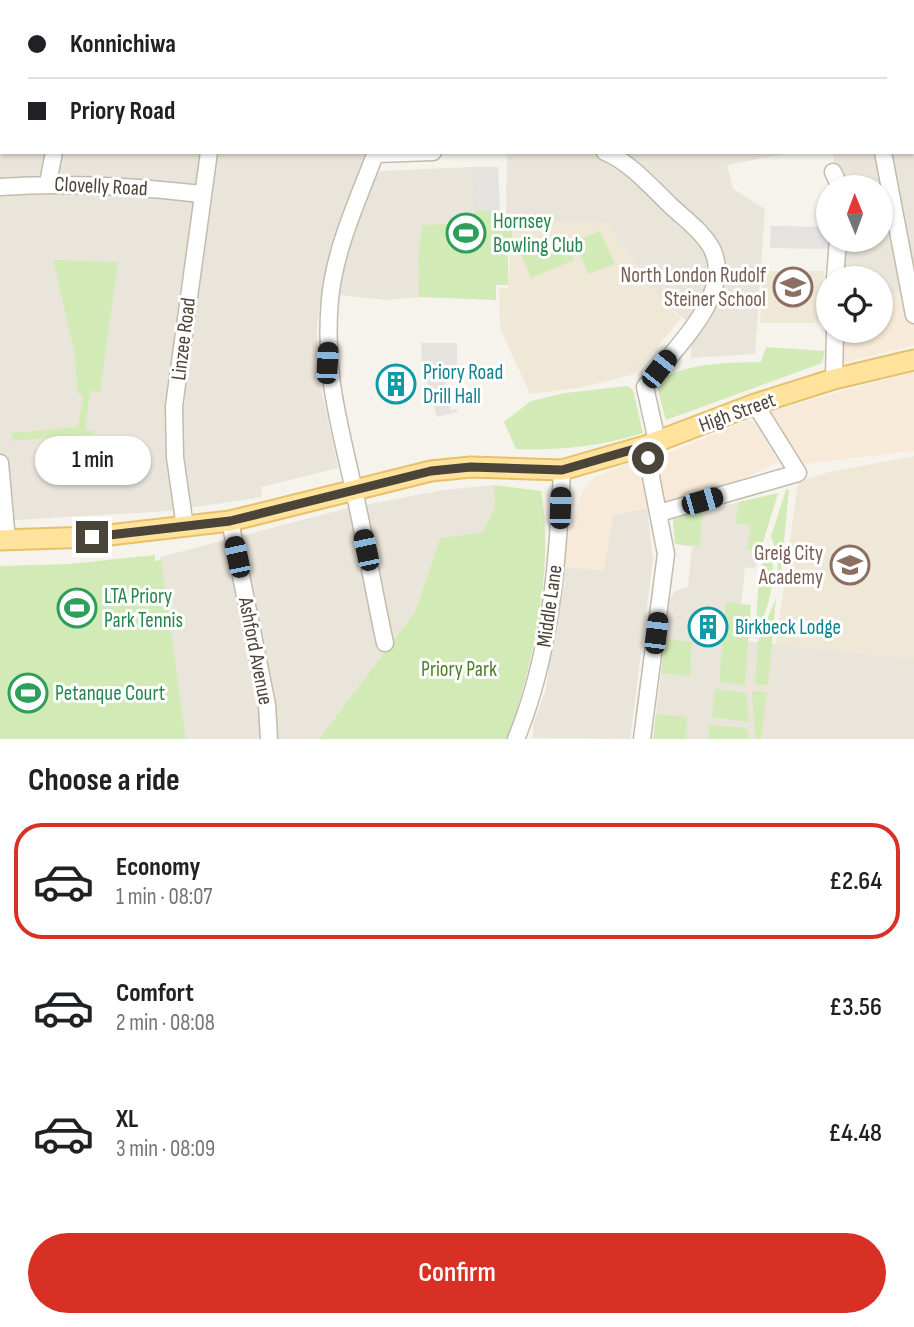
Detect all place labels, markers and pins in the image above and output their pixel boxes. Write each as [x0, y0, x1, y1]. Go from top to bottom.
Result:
place label: Hornsey Bowling Club [493, 209, 583, 258]
sports icon: Hornsey Bowling Club [445, 212, 487, 254]
place label: North London Rudolf Steiner School [621, 263, 767, 312]
school or university icon: North London Rudolf Steiner School [772, 266, 814, 308]
place label: Priory Road Drill Hall [423, 360, 503, 409]
building icon: Priory Road Drill Hall [375, 363, 417, 405]
place label: Greig City Academy [754, 541, 823, 590]
school or university icon: Greig City Academy [829, 544, 871, 586]
place label: LTA Priory Park Tennis [104, 584, 183, 633]
sports icon: LTA Priory Park Tennis [56, 587, 98, 629]
building icon: Birkbeck Lodge [687, 606, 729, 648]
place label: Birkbeck Lodge [735, 615, 841, 640]
sports icon: Petanque Court [7, 672, 49, 714]
place label: Petanque Court [55, 681, 165, 706]

